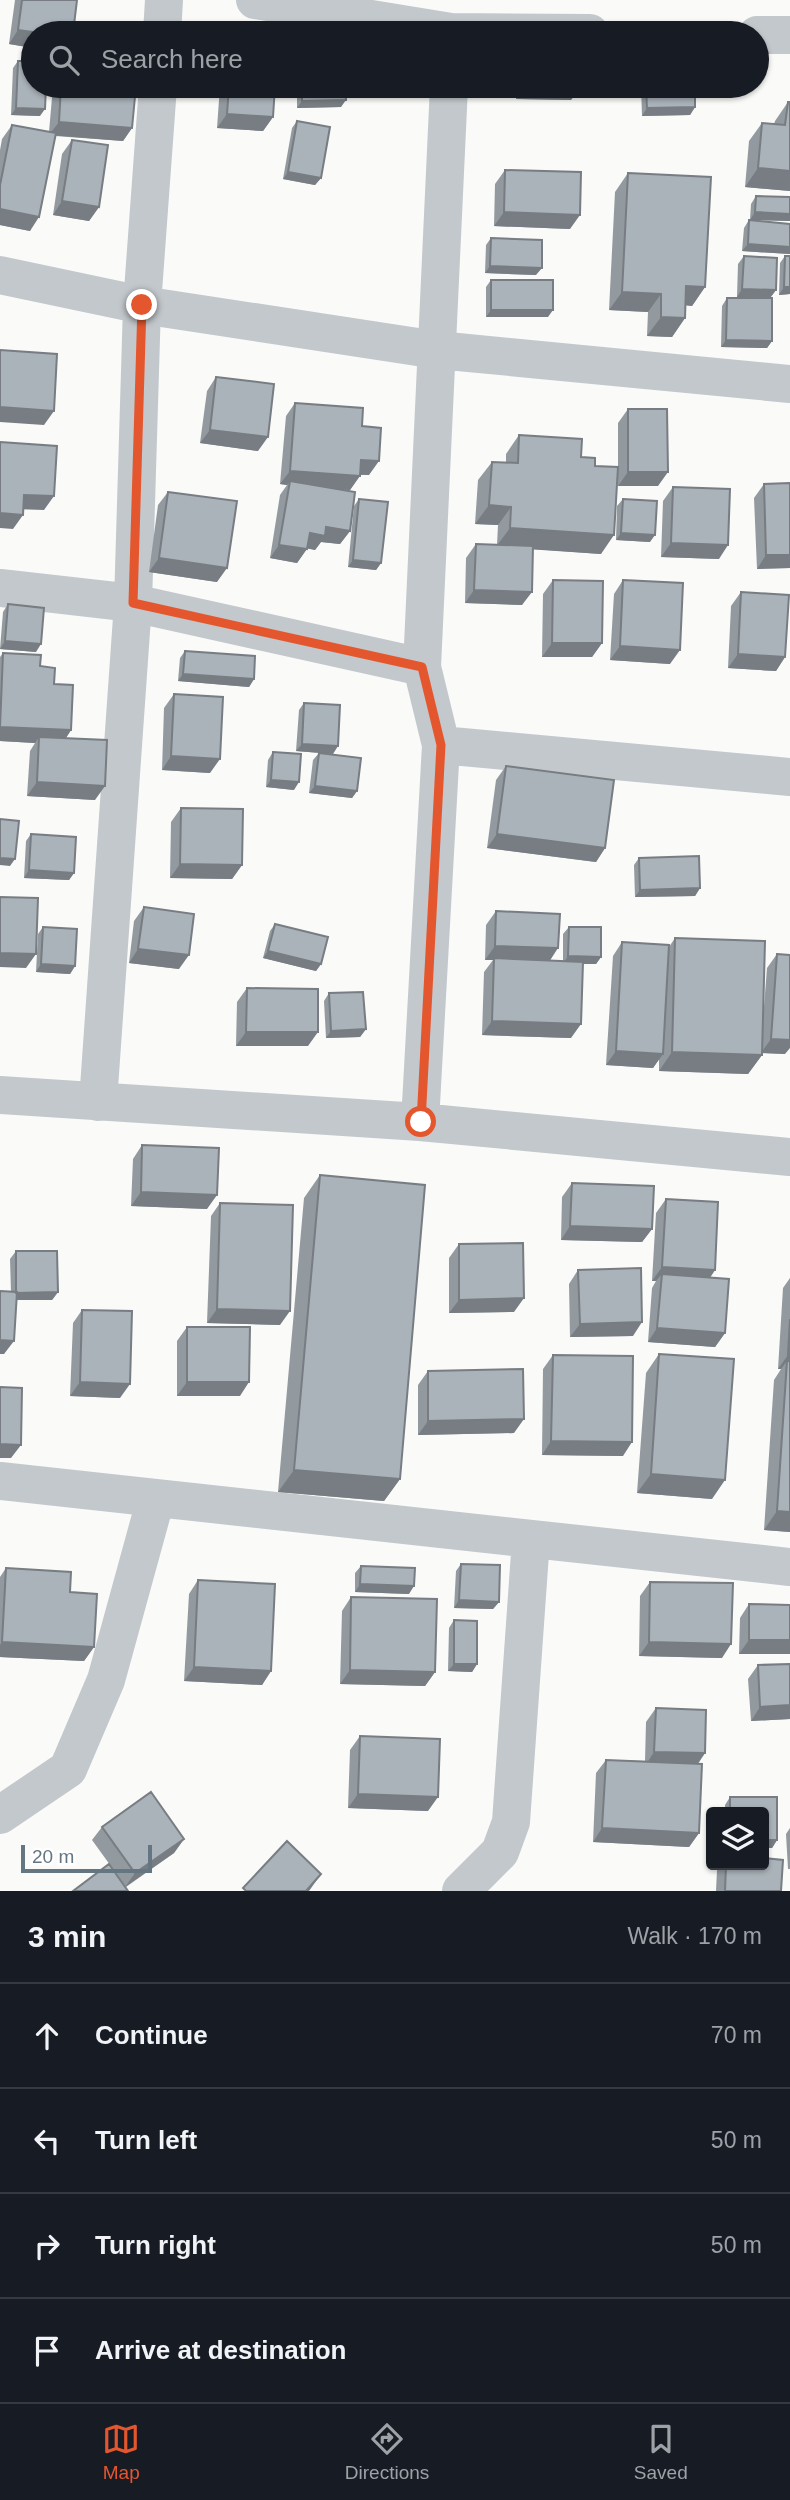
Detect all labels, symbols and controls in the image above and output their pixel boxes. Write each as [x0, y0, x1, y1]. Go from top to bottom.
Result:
search box [21, 21, 769, 98]
icon: search [45, 41, 83, 79]
text: Search here [101, 44, 243, 74]
route end [126, 289, 157, 320]
route start [405, 1106, 436, 1137]
map controls [706, 1807, 769, 1870]
button: layers [706, 1807, 769, 1870]
scale bar [21, 1842, 152, 1874]
text: 20 m [32, 1846, 74, 1867]
text: 3 min [28, 1920, 106, 1953]
text: Walk · 170 m [627, 1923, 762, 1949]
icon: ahead [28, 2017, 66, 2055]
text: Continue [95, 2020, 208, 2050]
text: 70 m [711, 2022, 762, 2048]
icon: left [28, 2122, 66, 2160]
text: Turn left [95, 2125, 197, 2155]
text: 50 m [711, 2127, 762, 2153]
icon: right [28, 2227, 66, 2265]
text: Turn right [95, 2230, 216, 2260]
text: 50 m [711, 2232, 762, 2258]
icon: arrive [28, 2332, 66, 2370]
text: Arrive at destination [95, 2335, 346, 2365]
tab: Map [102, 2420, 140, 2484]
tab: Directions [345, 2420, 429, 2484]
tab: Saved [634, 2420, 688, 2484]

